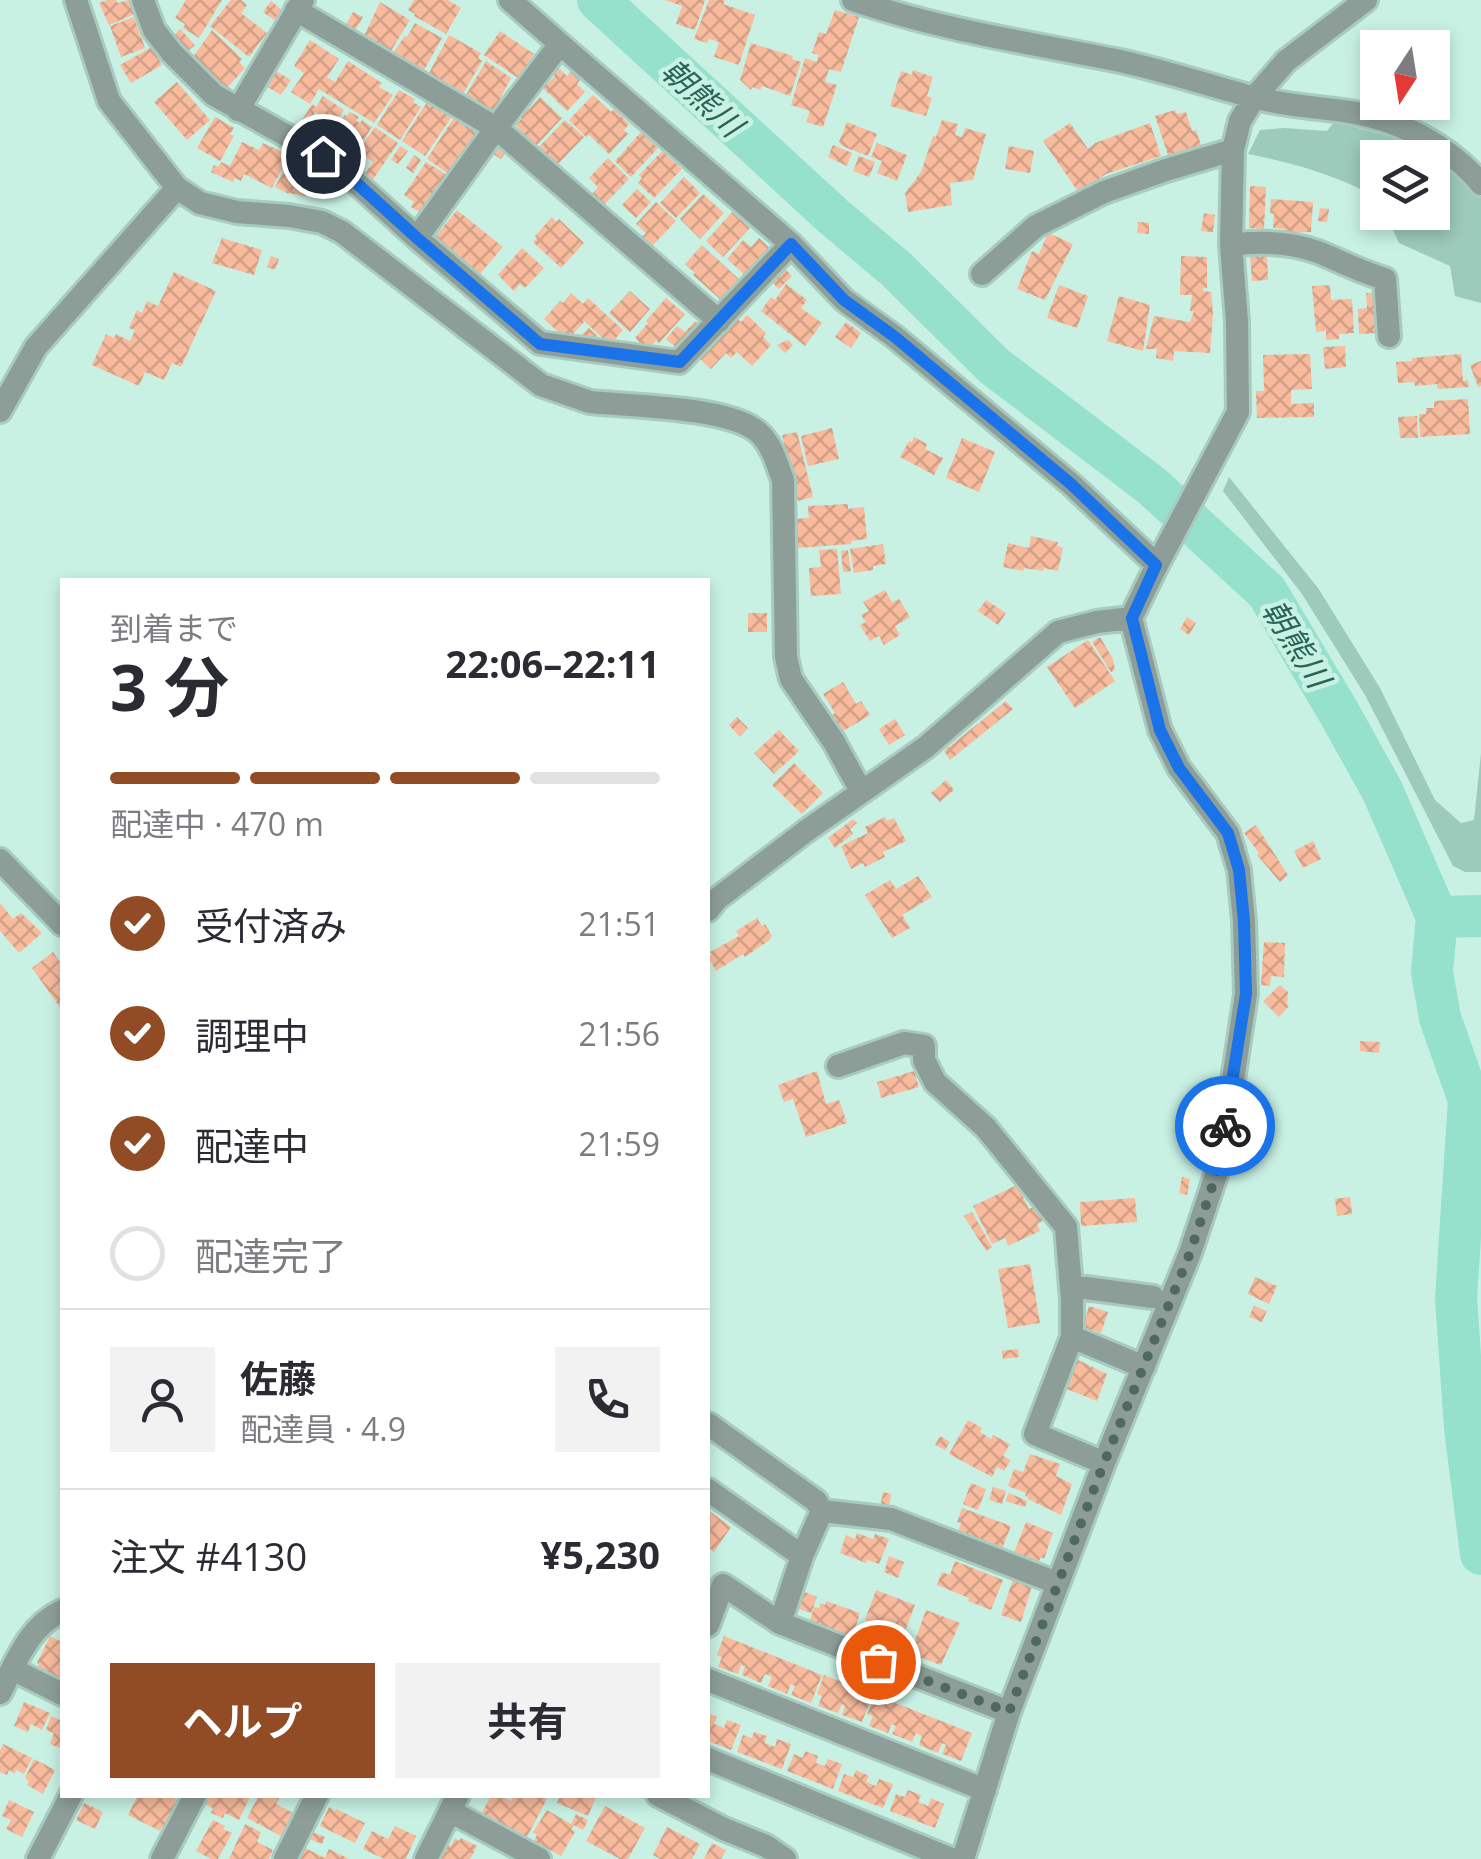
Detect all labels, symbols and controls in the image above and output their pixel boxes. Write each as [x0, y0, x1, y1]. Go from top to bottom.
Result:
north arrow [1360, 30, 1450, 120]
map controls [1360, 30, 1450, 230]
water label: 朝熊川 [653, 49, 755, 148]
pin [281, 114, 366, 199]
icon: home [296, 129, 351, 184]
button: layers [1360, 140, 1450, 230]
water label: 朝熊川 [1253, 591, 1342, 698]
text: 到着まで [110, 606, 238, 649]
text: 22:06–22:11 [446, 637, 660, 689]
text: 3 分 [110, 642, 229, 730]
text: 配達中 · 470 m [110, 802, 324, 845]
icon: check [110, 896, 165, 951]
text: 受付済み [195, 899, 347, 951]
text: 21:51 [578, 902, 660, 945]
icon: check [110, 1006, 165, 1061]
text: 調理中 [195, 1009, 309, 1061]
text: 21:56 [578, 1012, 660, 1055]
courier [1175, 1076, 1275, 1176]
icon: bike [1198, 1099, 1253, 1154]
icon: check [110, 1116, 165, 1171]
text: 配達中 [195, 1119, 309, 1171]
text: 21:59 [578, 1122, 660, 1165]
text: 配達完了 [195, 1229, 347, 1281]
button: person [110, 1347, 215, 1452]
button: phone [555, 1347, 660, 1452]
text: 佐藤 [240, 1352, 316, 1404]
text: 配達員 · 4.9 [240, 1407, 406, 1450]
text: ¥5,230 [541, 1528, 660, 1580]
text: 注文 #4130 [110, 1530, 307, 1582]
pin [836, 1620, 921, 1705]
icon: bag [851, 1635, 906, 1690]
button: ヘルプ [110, 1663, 375, 1778]
button: 共有 [395, 1663, 660, 1778]

